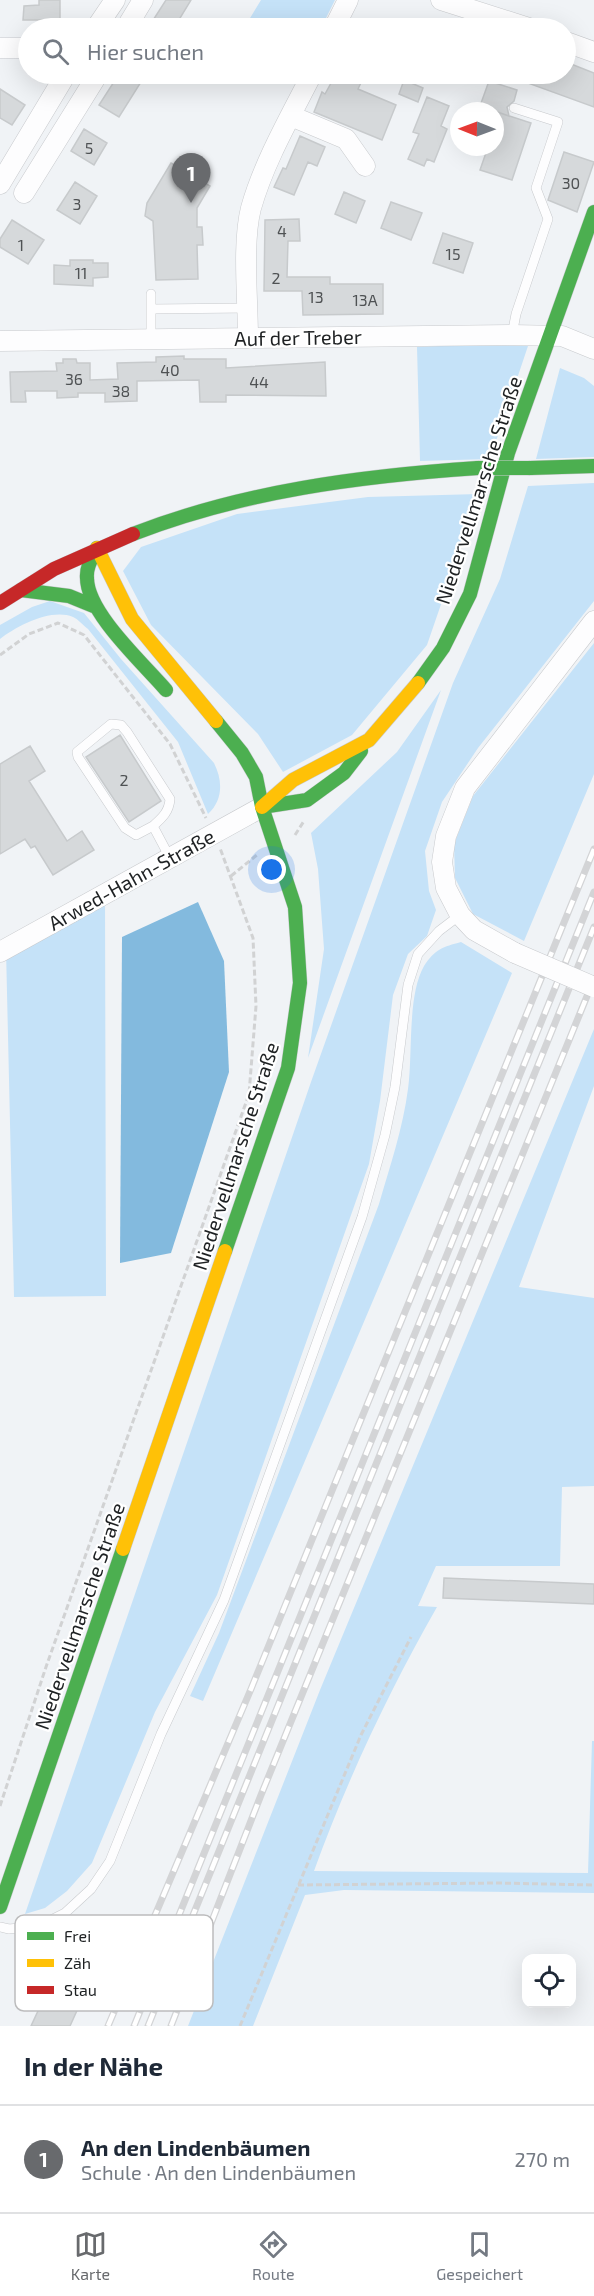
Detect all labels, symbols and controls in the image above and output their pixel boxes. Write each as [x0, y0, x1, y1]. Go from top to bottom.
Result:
search box [18, 18, 576, 84]
icon: search [39, 35, 72, 68]
text: Hier suchen [87, 38, 204, 64]
north arrow [450, 102, 504, 156]
house number: 5 [85, 138, 93, 157]
pin: 1 [172, 154, 210, 203]
house number: 30 [562, 173, 580, 192]
house number: 3 [73, 194, 81, 213]
house number: 4 [277, 221, 287, 240]
house number: 1 [18, 235, 24, 254]
house number: 15 [446, 244, 460, 263]
house number: 11 [75, 263, 87, 282]
house number: 2 [272, 268, 281, 287]
house number: 13 [308, 287, 324, 306]
house number: 13A [352, 290, 378, 309]
street label: Auf der Treber [234, 324, 362, 350]
house number: 40 [160, 360, 180, 379]
house number: 36 [65, 369, 83, 388]
house number: 44 [249, 372, 269, 391]
street label: Niedervellmarsche Straße [430, 373, 526, 607]
house number: 38 [112, 381, 130, 400]
house number: 2 [120, 770, 129, 789]
street label: Arwed-Hahn-Straße [44, 823, 218, 935]
your location [257, 855, 286, 884]
street label: Niedervellmarsche Straße [187, 1039, 283, 1273]
street label: Niedervellmarsche Straße [29, 1499, 129, 1733]
legend [15, 1915, 213, 2011]
text: Frei [64, 1926, 91, 1945]
text: Zäh [64, 1953, 91, 1972]
map controls [522, 1954, 576, 2008]
button: locate [522, 1954, 576, 2008]
text: Stau [64, 1980, 97, 1999]
text: In der Nähe [24, 2050, 163, 2081]
text: An den Lindenbäumen [81, 2134, 310, 2160]
text: 1 [39, 2147, 48, 2171]
text: 270 m [514, 2147, 570, 2171]
text: Schule · An den Lindenbäumen [81, 2160, 356, 2184]
tab: Karte [71, 2228, 110, 2283]
tab: Route [252, 2228, 295, 2283]
tab: Gespeichert [436, 2228, 523, 2283]

